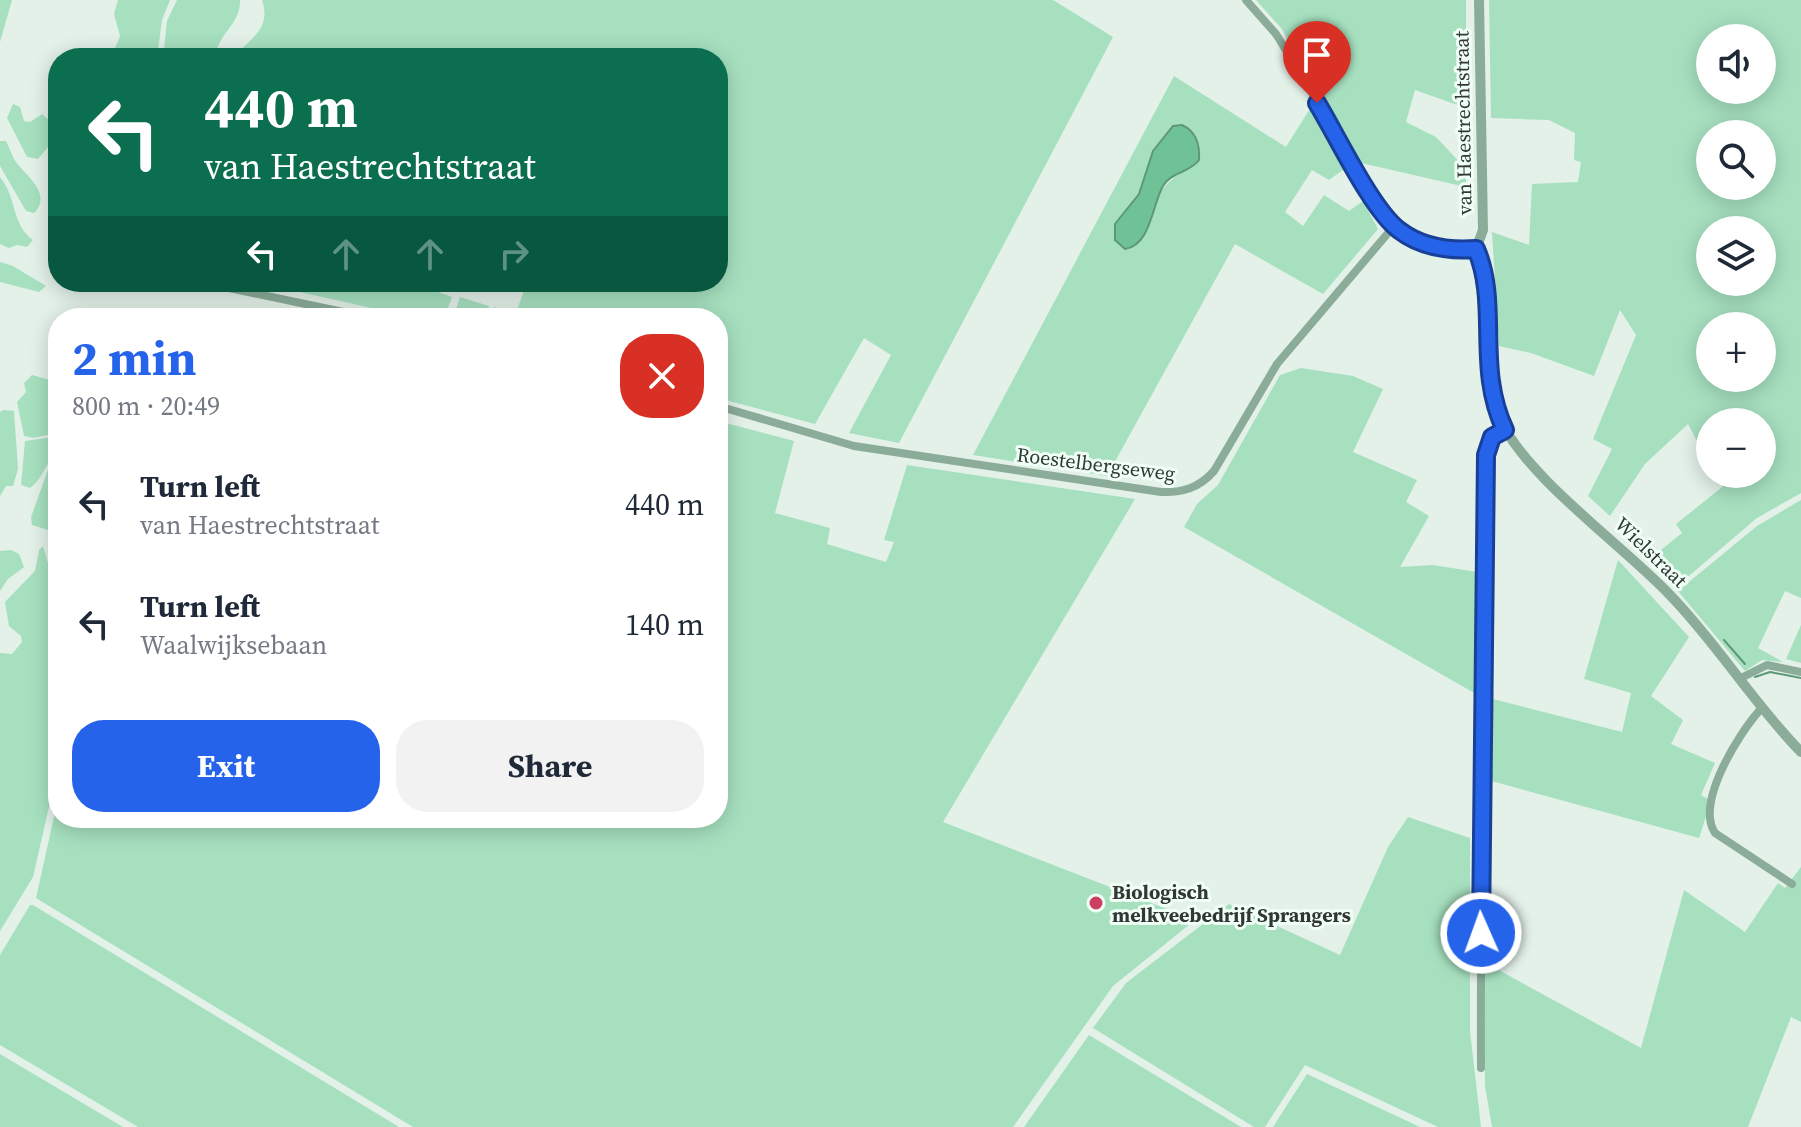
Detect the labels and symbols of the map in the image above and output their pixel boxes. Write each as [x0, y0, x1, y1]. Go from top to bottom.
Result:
pin [1283, 21, 1351, 103]
street label: van Haestrechtstraat [1447, 30, 1479, 215]
street label: Roestelbergseweg [1015, 440, 1177, 488]
street label: Wielstraat [1609, 510, 1694, 594]
place label: Biologisch melkveebedrijf Sprangers [1112, 878, 1351, 929]
position arrow [1439, 891, 1523, 975]
marker: Biologisch melkveebedrijf Sprangers [1087, 894, 1105, 912]

